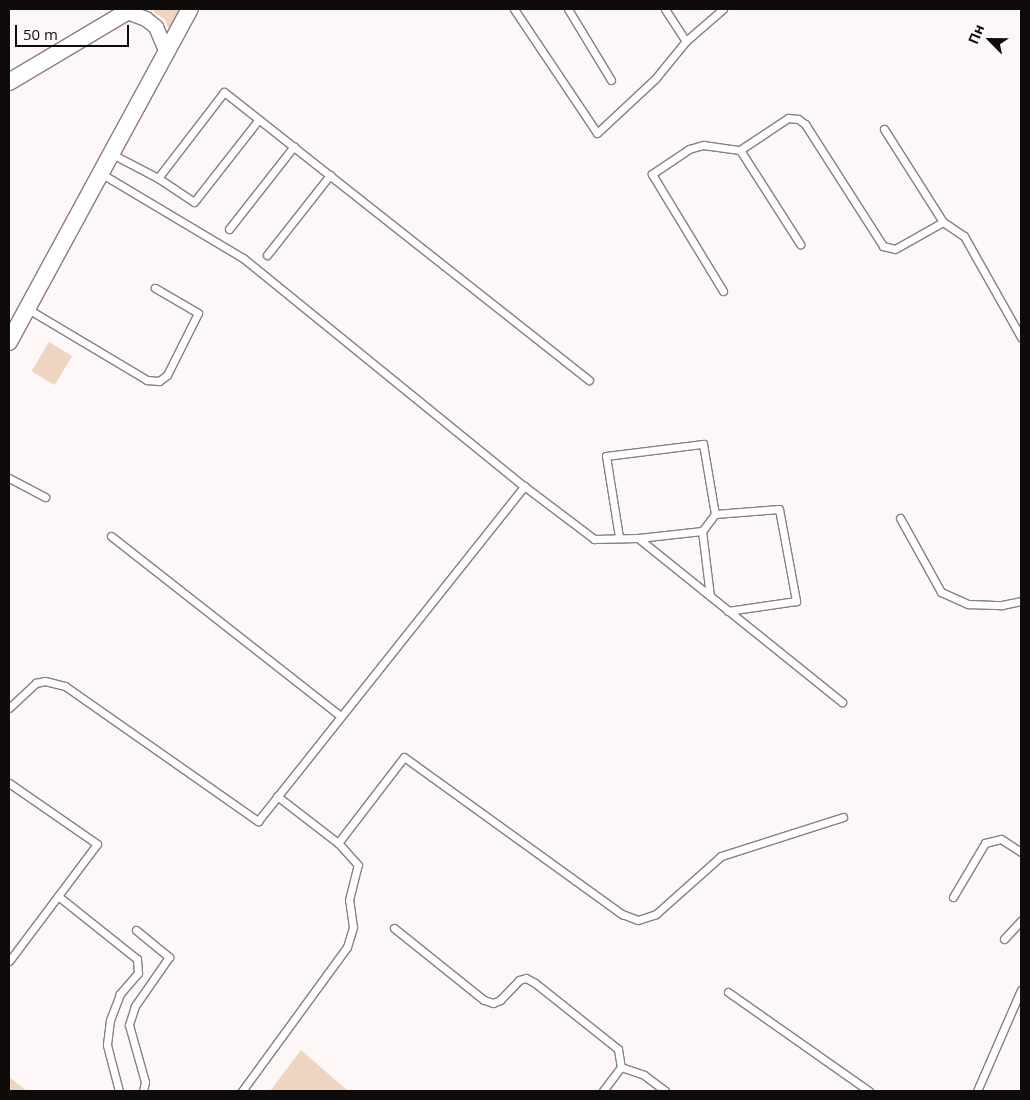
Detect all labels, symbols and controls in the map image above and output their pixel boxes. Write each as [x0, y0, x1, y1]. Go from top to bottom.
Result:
scale bar [18, 15, 131, 47]
north arrow [965, 15, 1015, 65]
text: Пн [963, 21, 988, 47]
text: 50 m [23, 24, 58, 44]

